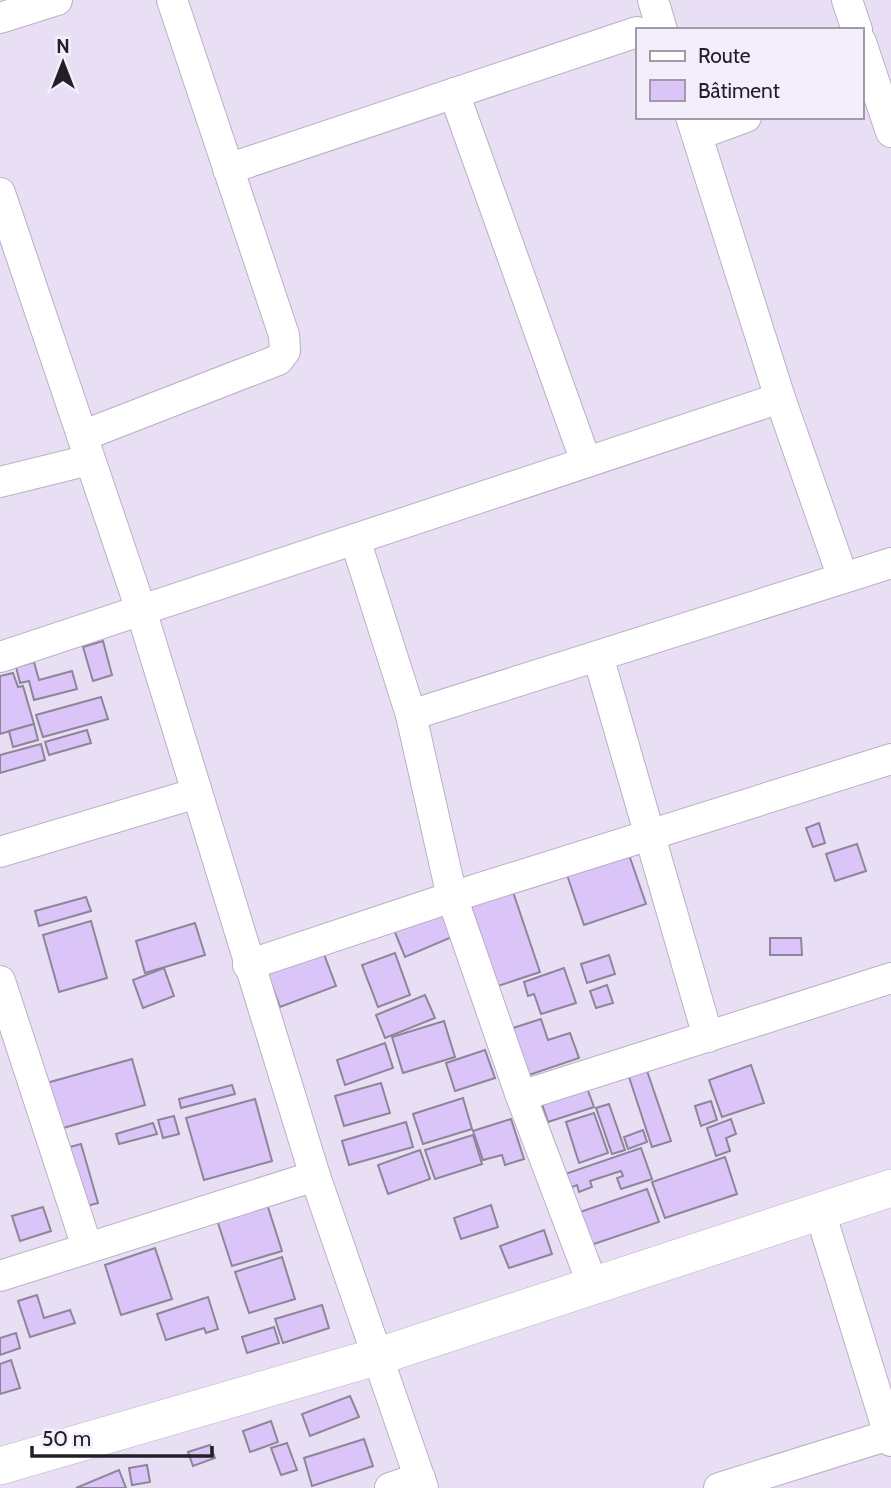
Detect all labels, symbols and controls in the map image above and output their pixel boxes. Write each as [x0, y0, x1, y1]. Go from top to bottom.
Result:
north arrow [28, 28, 98, 98]
legend [636, 28, 863, 119]
text: N [56, 35, 70, 58]
text: Route [698, 43, 751, 68]
text: Bâtiment [698, 78, 780, 103]
scale bar [32, 1414, 212, 1458]
text: 50 m [42, 1426, 91, 1451]

